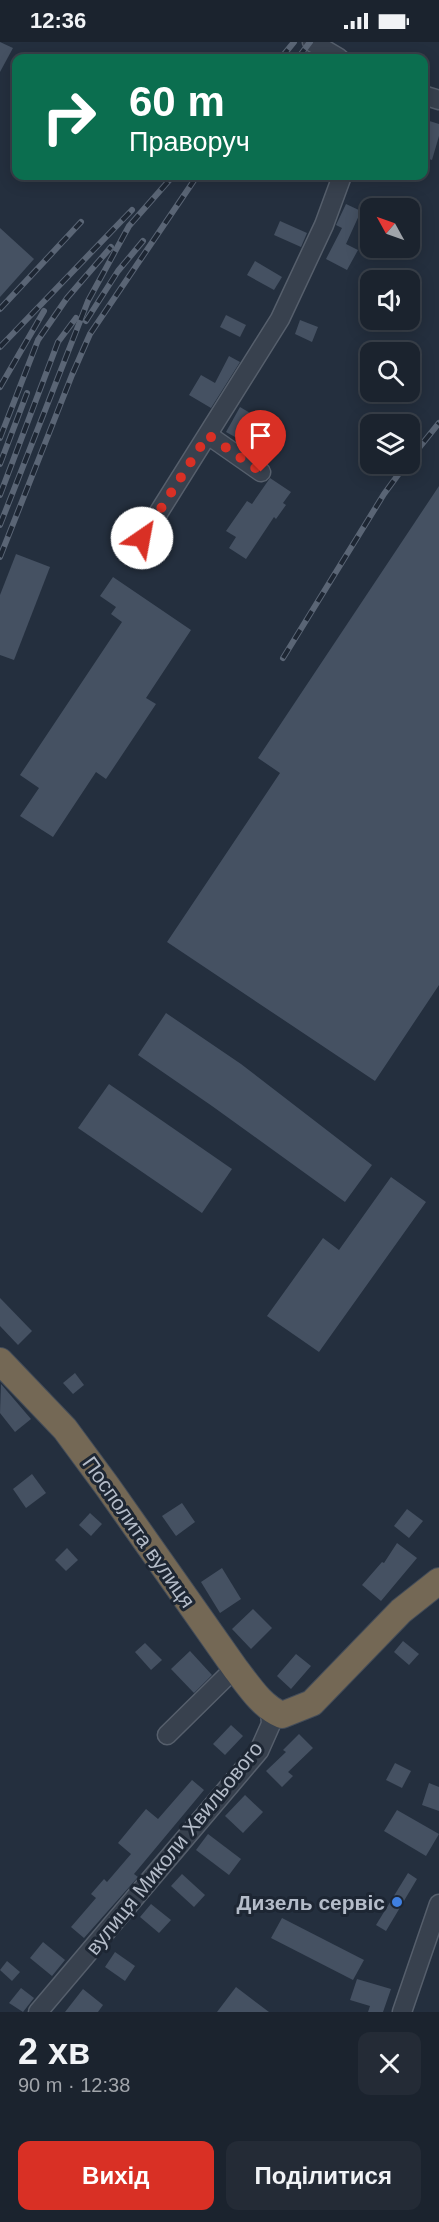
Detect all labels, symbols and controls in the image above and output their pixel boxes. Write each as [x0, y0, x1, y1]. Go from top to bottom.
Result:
text: 12:36 [30, 8, 86, 33]
icon: right [30, 78, 108, 156]
text: 60 m [129, 78, 225, 125]
text: Праворуч [129, 127, 250, 157]
north arrow [360, 198, 420, 258]
map controls [360, 198, 420, 474]
button: sound [360, 270, 420, 330]
button: search [360, 342, 420, 402]
pin [235, 410, 286, 472]
button: layers [360, 414, 420, 474]
icon: arrive [244, 419, 277, 452]
position arrow [110, 506, 174, 570]
street label: Посполита вулиця [78, 1452, 200, 1612]
street label: вулиця Миколи Хвильового [81, 1737, 267, 1959]
place label: Дизель сервіс [237, 1891, 385, 1914]
marker: Дизель сервіс [390, 1895, 404, 1909]
text: 2 хв [18, 2031, 90, 2072]
button: close [358, 2032, 421, 2095]
text: 90 m · 12:38 [18, 2074, 130, 2096]
button: Вихід [18, 2141, 214, 2210]
button: Поділитися [226, 2141, 421, 2210]

